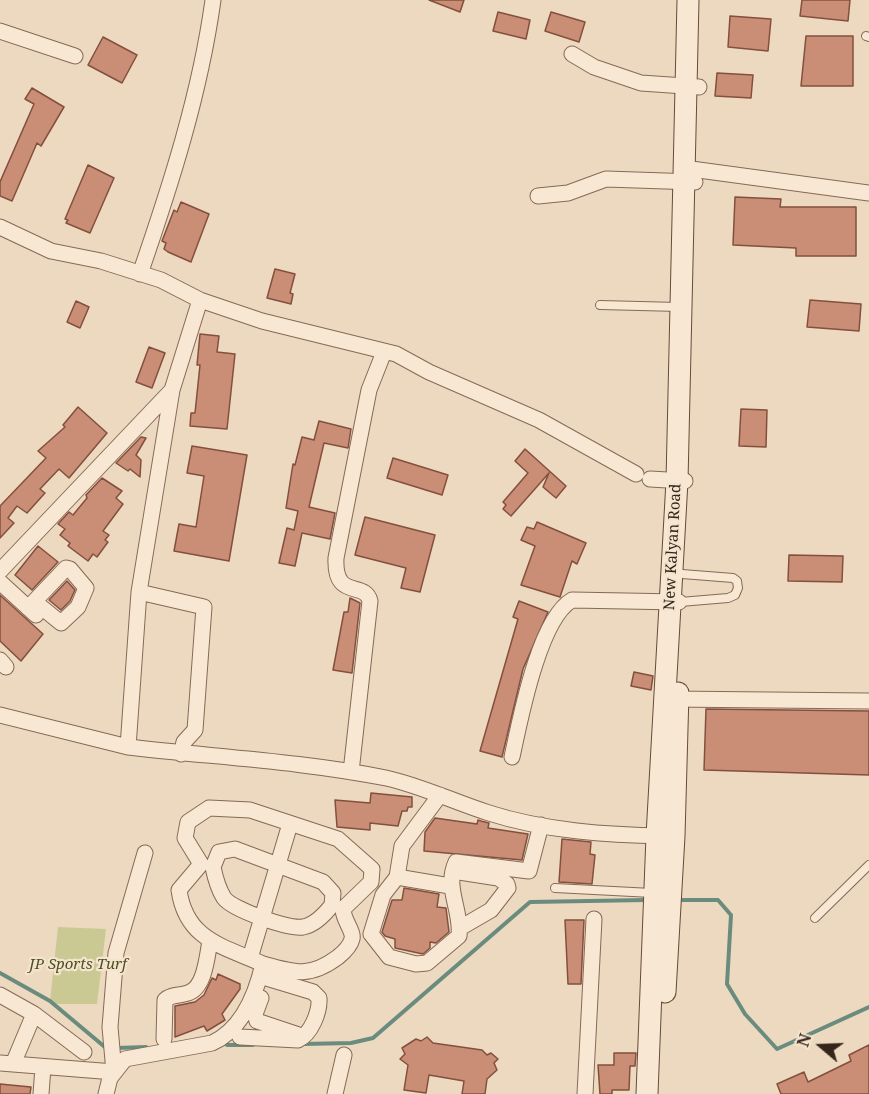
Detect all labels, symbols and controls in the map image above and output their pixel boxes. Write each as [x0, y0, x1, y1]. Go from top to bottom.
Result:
street label: New Kalyan Road [661, 483, 685, 611]
park label: JP Sports Turf [29, 956, 127, 974]
north arrow [791, 1016, 851, 1076]
text: N [792, 1031, 816, 1050]

